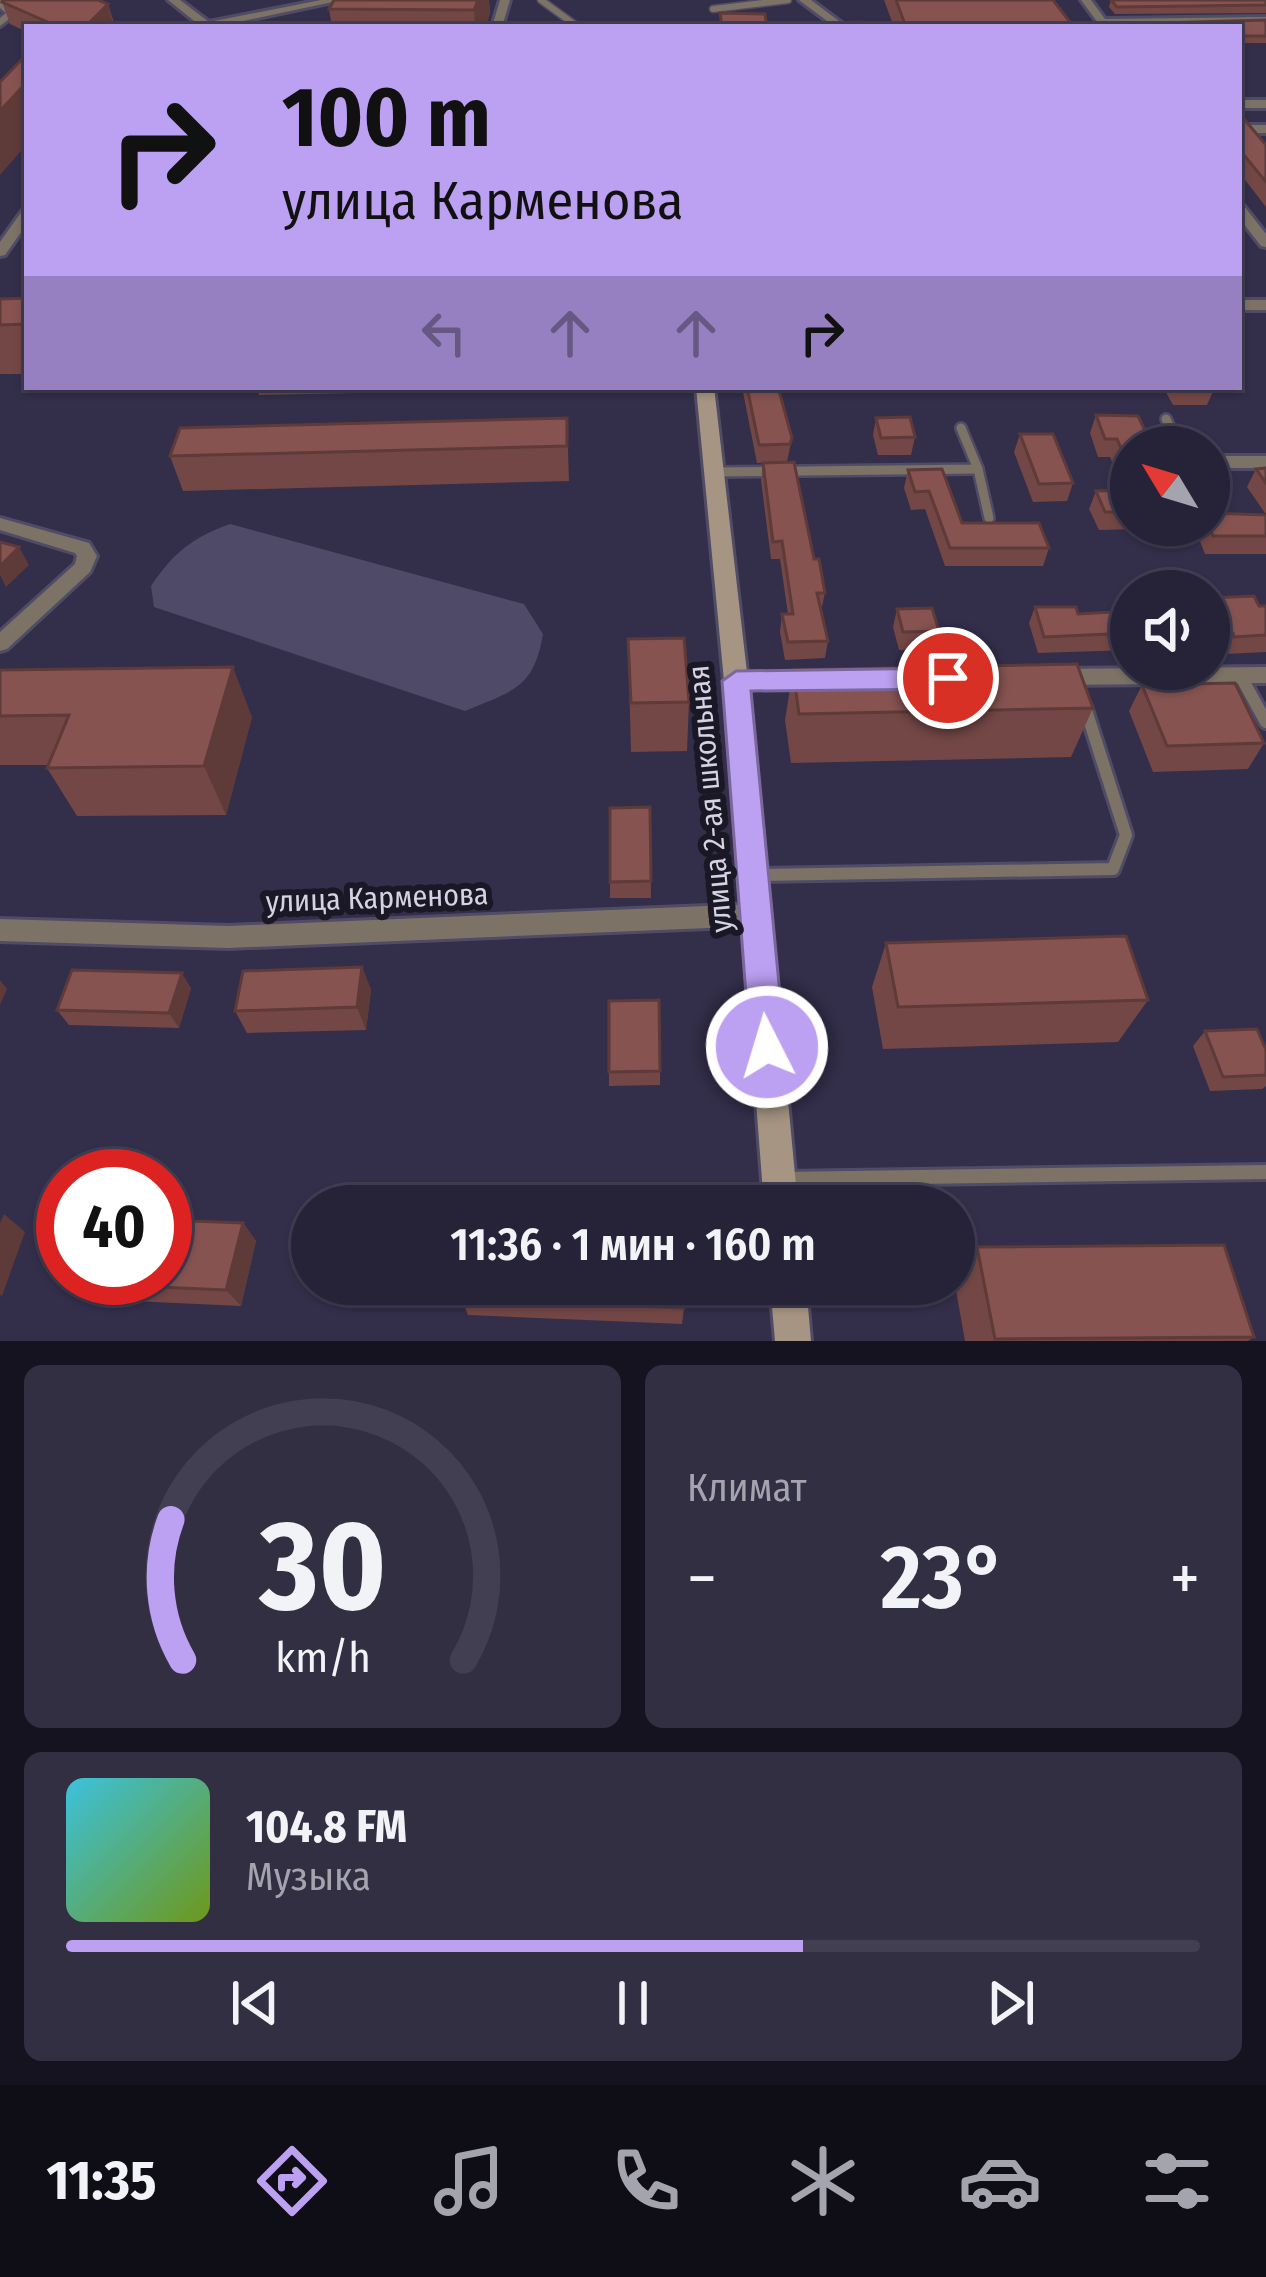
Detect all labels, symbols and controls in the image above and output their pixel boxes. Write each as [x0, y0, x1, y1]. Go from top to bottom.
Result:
text: 100 m [282, 67, 491, 168]
icon: right [84, 72, 240, 228]
text: улица Карменова [282, 169, 683, 233]
icon: left [411, 300, 477, 366]
icon: ahead [537, 300, 603, 366]
icon: ahead [663, 300, 729, 366]
icon: right [789, 300, 855, 366]
north arrow [1110, 426, 1230, 546]
map controls [1110, 426, 1230, 690]
button: sound [1110, 570, 1230, 690]
pin [897, 627, 999, 729]
icon: arrive [915, 645, 981, 711]
street label: улица 2-ая школьная [680, 664, 740, 934]
street label: улица Карменова [265, 876, 489, 920]
position arrow [704, 984, 830, 1110]
speed limit sign: 40 [36, 1149, 192, 1305]
text: 11:36 · 1 мин · 160 m [450, 1218, 816, 1272]
text: Климат [687, 1465, 807, 1511]
text: 30 [258, 1492, 386, 1642]
text: 23° [881, 1524, 1006, 1632]
text: − [687, 1539, 717, 1618]
text: + [1170, 1539, 1200, 1618]
text: km/h [275, 1631, 370, 1682]
text: 104.8 FM [246, 1800, 407, 1854]
text: Музыка [246, 1854, 371, 1900]
icon: previous [222, 1970, 288, 2036]
icon: pause [600, 1970, 666, 2036]
icon: next [978, 1970, 1044, 2036]
icon: directions [250, 2139, 334, 2223]
icon: music [427, 2139, 511, 2223]
icon: phone [604, 2139, 688, 2223]
icon: climate [781, 2139, 865, 2223]
icon: car [958, 2139, 1042, 2223]
icon: filters [1135, 2139, 1219, 2223]
text: 11:35 [47, 2149, 157, 2213]

